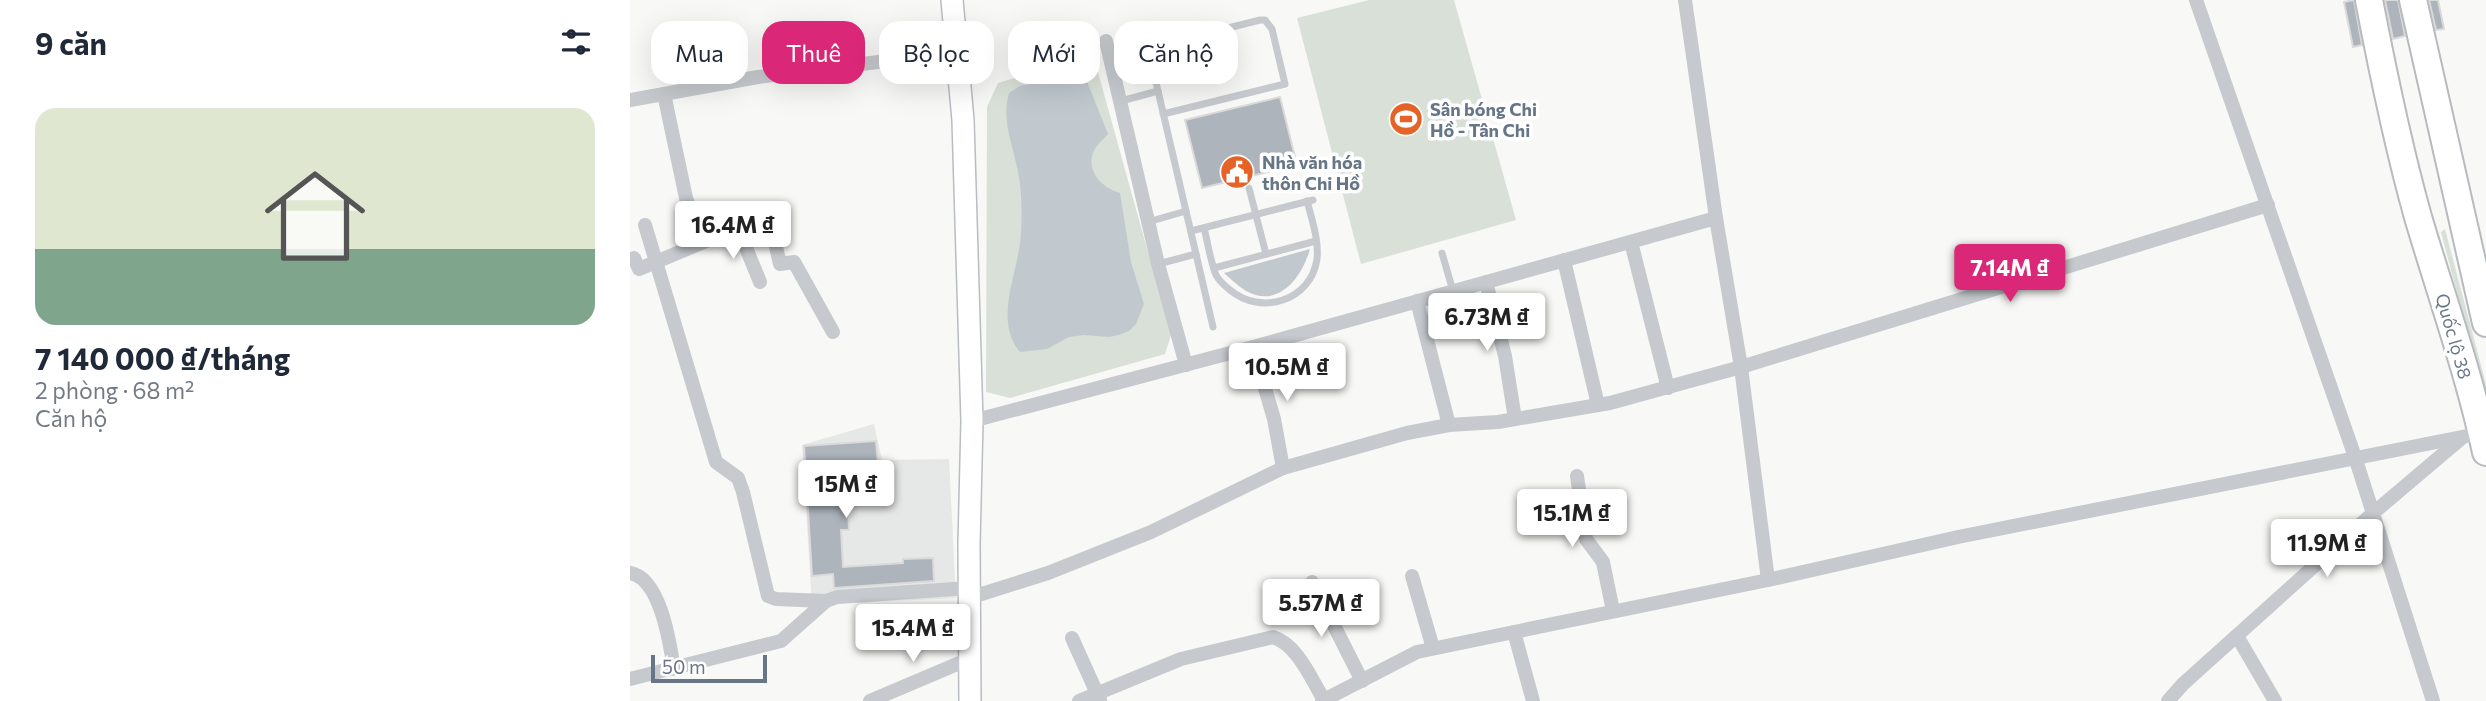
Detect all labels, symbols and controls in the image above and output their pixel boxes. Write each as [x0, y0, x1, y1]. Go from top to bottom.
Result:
chip: Mua [651, 21, 748, 84]
chip: Thuê [762, 21, 865, 84]
chip: Bộ lọc [879, 21, 994, 84]
chip: Mới [1008, 21, 1100, 84]
chip: Căn hộ [1114, 21, 1238, 84]
icon: filters [557, 23, 595, 61]
text: 9 căn [35, 24, 107, 61]
place label: Sân bóng Chi Hồ - Tân Chi [1430, 98, 1537, 141]
sports icon: Sân bóng Chi Hồ - Tân Chi [1387, 100, 1425, 138]
place label: Nhà văn hóa thôn Chi Hồ [1262, 151, 1362, 194]
icon: home [252, 153, 378, 279]
public building icon: Nhà văn hóa thôn Chi Hồ [1218, 153, 1256, 191]
pin: 16.4M ₫ [668, 202, 798, 261]
text: 16.4M ₫ [691, 210, 775, 238]
pin: 7.14M ₫ [1945, 244, 2075, 304]
text: 7.14M ₫ [1970, 253, 2050, 281]
street label: Quốc lộ 38 [2431, 291, 2477, 381]
pin: 6.73M ₫ [1422, 294, 1552, 353]
text: 6.73M ₫ [1444, 302, 1530, 330]
text: 7 140 000 ₫/tháng [35, 339, 290, 376]
pin: 10.5M ₫ [1222, 344, 1352, 403]
text: 10.5M ₫ [1245, 352, 1329, 380]
text: 2 phòng · 68 m² [35, 376, 194, 404]
text: Căn hộ [35, 404, 107, 432]
pin: 15M ₫ [797, 461, 895, 520]
text: 15M ₫ [814, 469, 878, 497]
pin: 15.1M ₫ [1507, 490, 1637, 549]
text: 15.1M ₫ [1533, 498, 1611, 526]
pin: 11.9M ₫ [2262, 520, 2392, 579]
text: 11.9M ₫ [2287, 528, 2367, 556]
pin: 5.57M ₫ [1256, 580, 1386, 639]
text: 5.57M ₫ [1279, 588, 1363, 616]
pin: 15.4M ₫ [848, 604, 978, 664]
text: 15.4M ₫ [871, 613, 955, 641]
scale bar [651, 652, 766, 684]
text: 50 m [662, 655, 706, 678]

